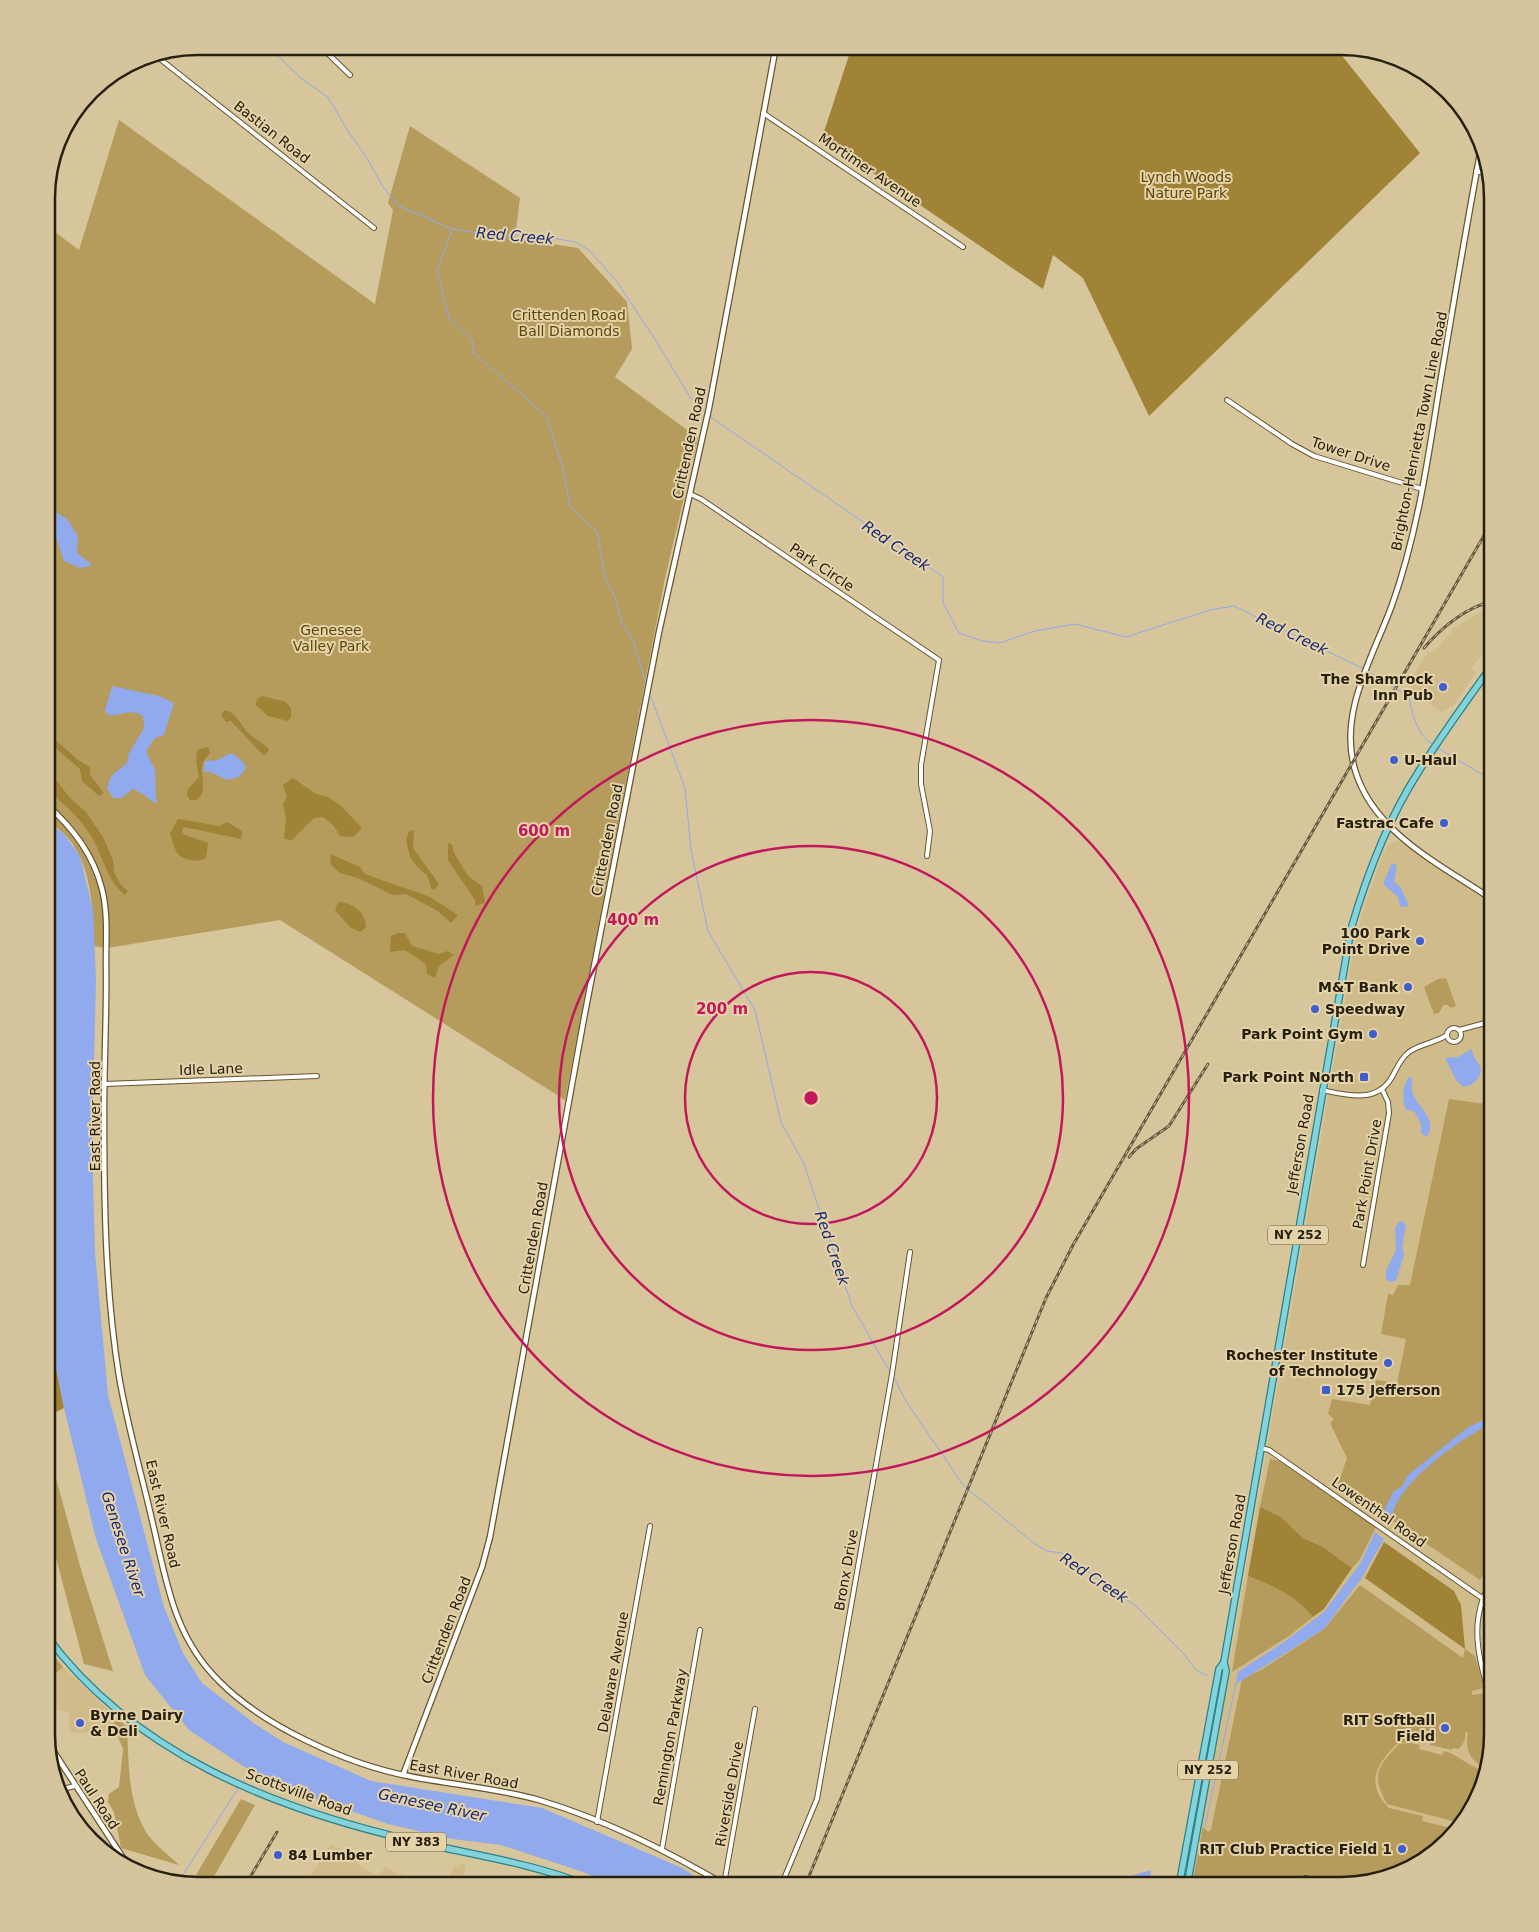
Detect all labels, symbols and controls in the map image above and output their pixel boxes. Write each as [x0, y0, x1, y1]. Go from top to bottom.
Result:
street label: Bastian Road [231, 97, 313, 167]
street label: Mortimer Avenue [816, 130, 924, 210]
park label: Lynch Woods Nature Park [1140, 169, 1232, 201]
water label: Red Creek [475, 224, 556, 248]
park label: Crittenden Road Ball Diamonds [512, 307, 626, 339]
street label: Brighton-Henrietta Town Line Road [1388, 310, 1450, 552]
street label: Crittenden Road [669, 386, 709, 500]
street label: Tower Drive [1308, 433, 1393, 474]
water label: Red Creek [859, 517, 934, 576]
street label: Park Circle [787, 540, 857, 594]
water label: Red Creek [1253, 609, 1332, 660]
park label: Genesee Valley Park [293, 622, 370, 654]
place label: The Shamrock Inn Pub [1321, 671, 1434, 703]
marker: The Shamrock Inn Pub [1437, 681, 1449, 693]
place label: U-Haul [1404, 752, 1457, 768]
marker: U-Haul [1388, 754, 1400, 766]
street label: Crittenden Road [588, 783, 626, 897]
place label: Fastrac Cafe [1336, 815, 1434, 831]
marker: Fastrac Cafe [1438, 817, 1450, 829]
text: 600 m [518, 822, 570, 840]
text: 400 m [607, 911, 659, 929]
place label: 100 Park Point Drive [1322, 925, 1411, 957]
marker: 100 Park Point Drive [1414, 935, 1426, 947]
place label: M&T Bank [1318, 979, 1399, 995]
marker: M&T Bank [1402, 981, 1414, 993]
text: 200 m [696, 1000, 748, 1018]
place label: Speedway [1325, 1001, 1405, 1017]
marker: Speedway [1309, 1003, 1321, 1015]
place label: Park Point Gym [1241, 1026, 1363, 1042]
marker: Park Point Gym [1367, 1028, 1379, 1040]
street label: Idle Lane [179, 1060, 243, 1078]
street label: East River Road [87, 1061, 103, 1171]
place label: Park Point North [1222, 1069, 1354, 1085]
marker: Park Point North [1358, 1071, 1370, 1083]
centre of rings [802, 1089, 820, 1107]
street label: Jefferson Road [1283, 1093, 1317, 1196]
street label: Park Point Drive [1349, 1118, 1385, 1230]
street label: Crittenden Road [515, 1181, 551, 1295]
water label: Red Creek [811, 1208, 854, 1289]
road number: NY 252 [1268, 1226, 1328, 1244]
place label: Rochester Institute of Technology [1226, 1347, 1378, 1379]
marker: Rochester Institute of Technology [1382, 1357, 1394, 1369]
place label: 175 Jefferson [1336, 1382, 1440, 1398]
marker: 175 Jefferson [1320, 1384, 1332, 1396]
street label: East River Road [143, 1458, 183, 1570]
street label: Lowenthal Road [1329, 1473, 1429, 1551]
water label: Genesee River [98, 1489, 149, 1600]
street label: Jefferson Road [1215, 1493, 1249, 1596]
street label: Bronx Drive [831, 1528, 861, 1612]
water label: Red Creek [1057, 1549, 1132, 1608]
street label: Crittenden Road [418, 1574, 474, 1686]
street label: Delaware Avenue [594, 1610, 632, 1734]
street label: Remington Parkway [650, 1667, 690, 1807]
place label: Byrne Dairy & Deli [90, 1707, 183, 1739]
place label: RIT Softball Field [1343, 1712, 1435, 1744]
marker: Byrne Dairy & Deli [74, 1717, 86, 1729]
marker: RIT Softball Field [1439, 1722, 1451, 1734]
street label: Riverside Drive [712, 1740, 746, 1848]
street label: East River Road [408, 1757, 520, 1791]
road number: NY 252 [1178, 1760, 1238, 1780]
street label: Scottsville Road [244, 1765, 354, 1819]
street label: Paul Road [72, 1766, 122, 1832]
water label: Genesee River [377, 1785, 488, 1825]
road number: NY 383 [386, 1832, 446, 1851]
place label: RIT Club Practice Field 1 [1199, 1841, 1392, 1857]
marker: RIT Club Practice Field 1 [1396, 1843, 1408, 1855]
place label: 84 Lumber [288, 1847, 372, 1863]
marker: 84 Lumber [272, 1849, 284, 1861]

